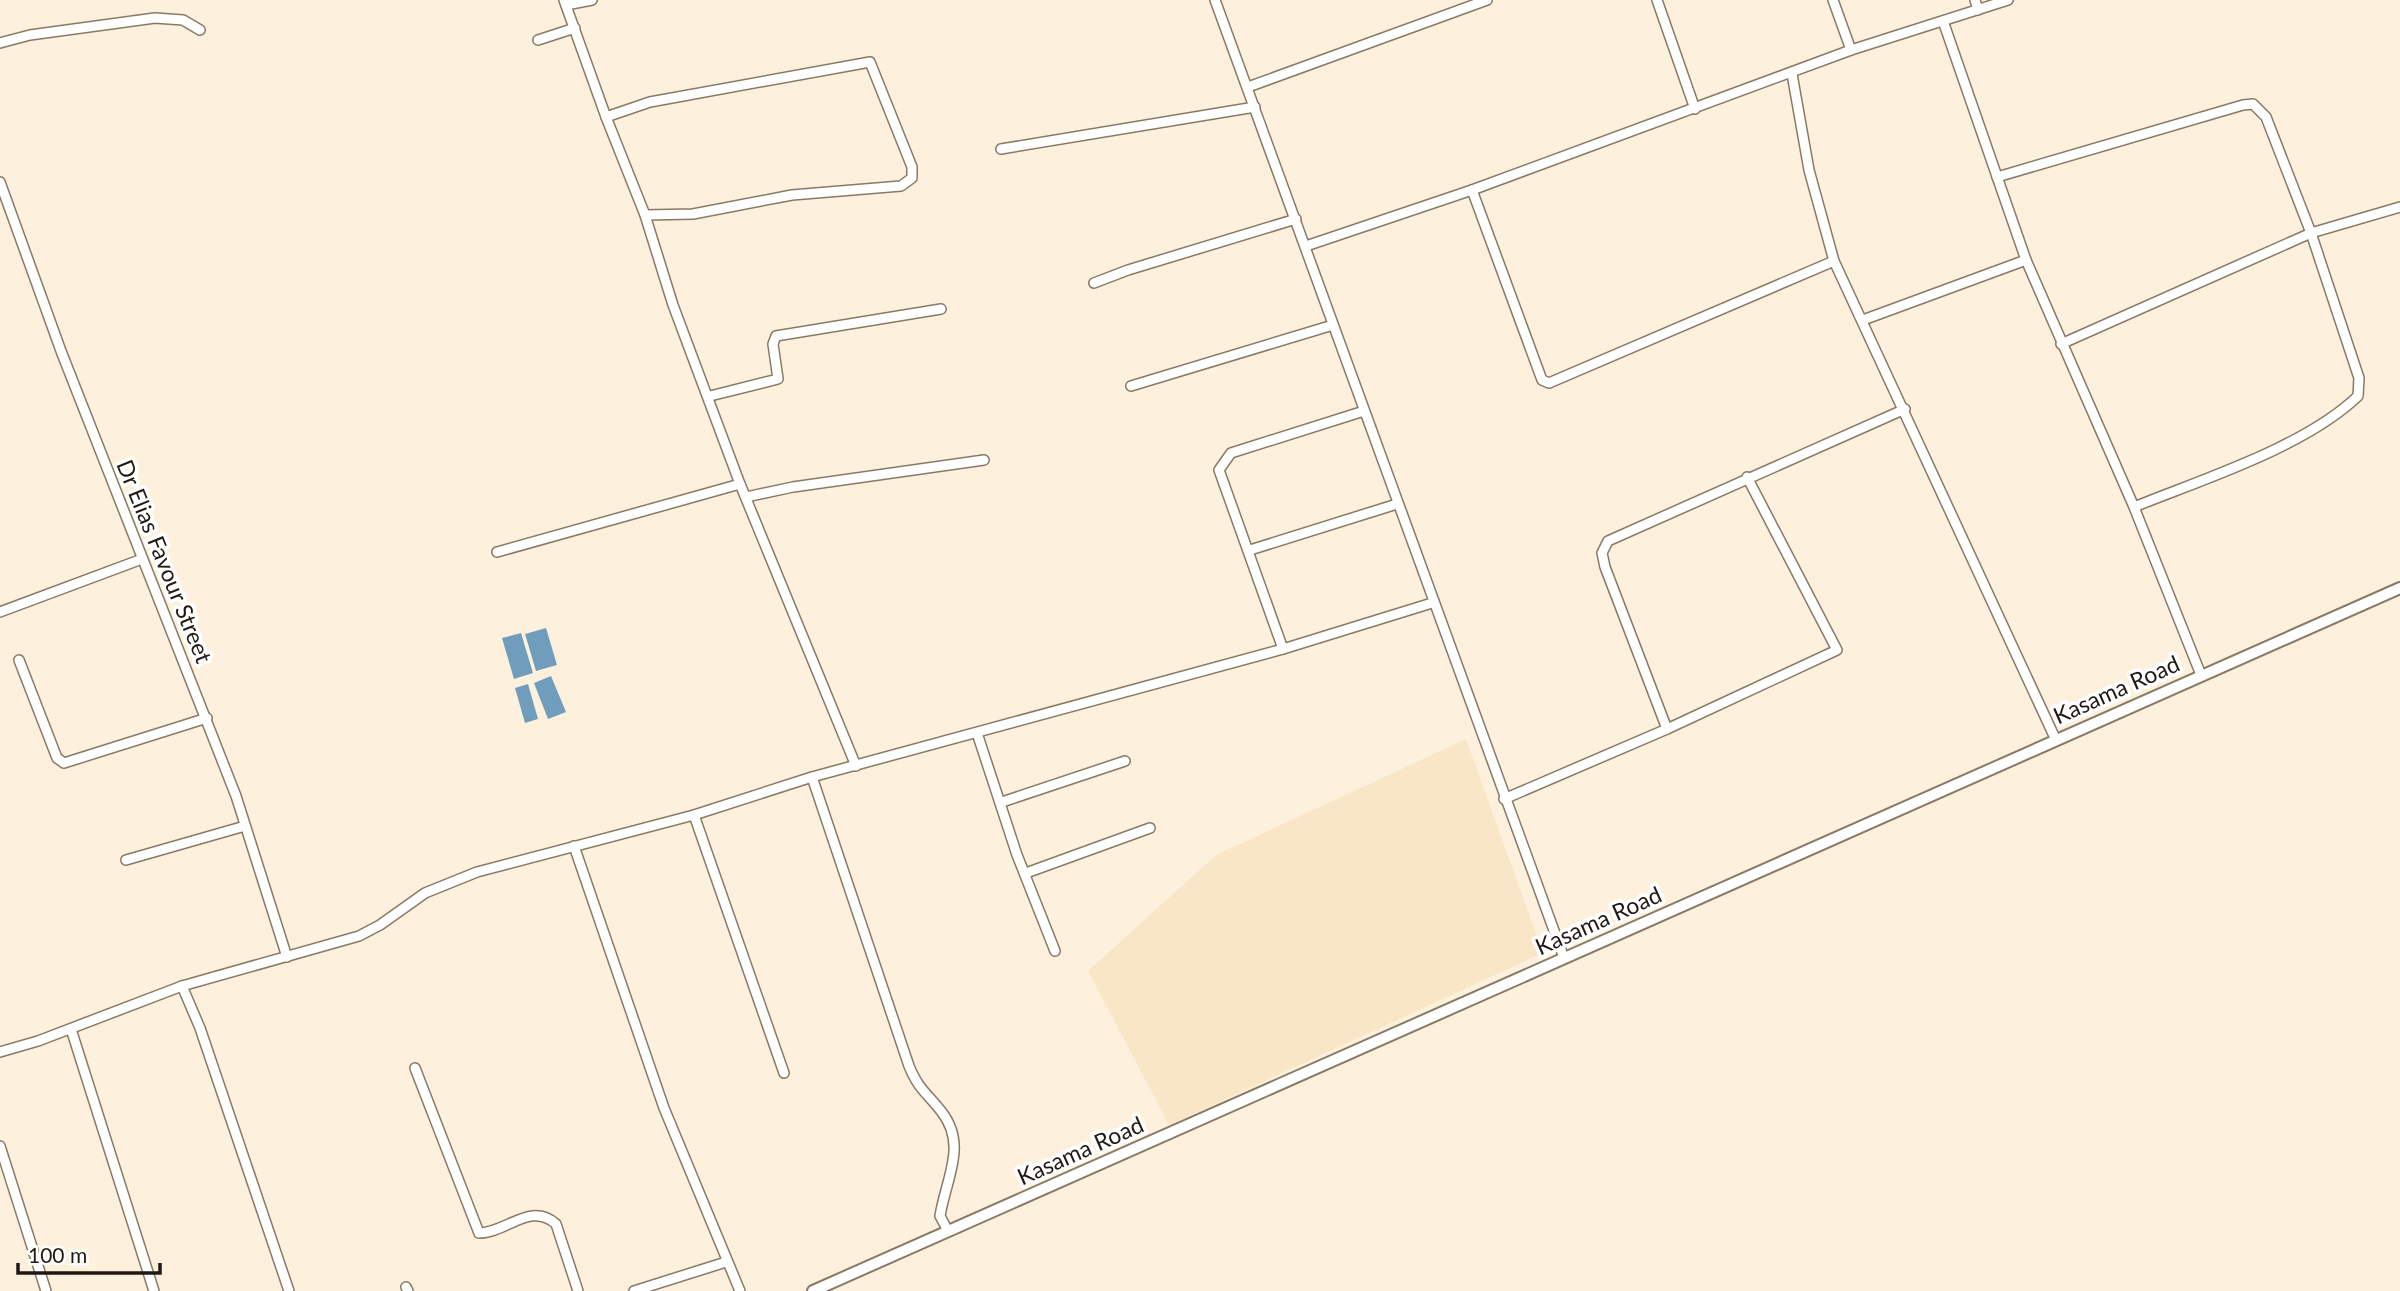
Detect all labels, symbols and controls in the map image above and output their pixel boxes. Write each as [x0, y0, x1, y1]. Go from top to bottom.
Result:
street label: Dr Elias Favour Street [111, 455, 219, 667]
street label: Kasama Road [2049, 649, 2183, 729]
street label: Kasama Road [1531, 880, 1665, 960]
street label: Kasama Road [1013, 1110, 1147, 1190]
scale bar [18, 1232, 159, 1276]
text: 100 m [28, 1242, 87, 1267]

